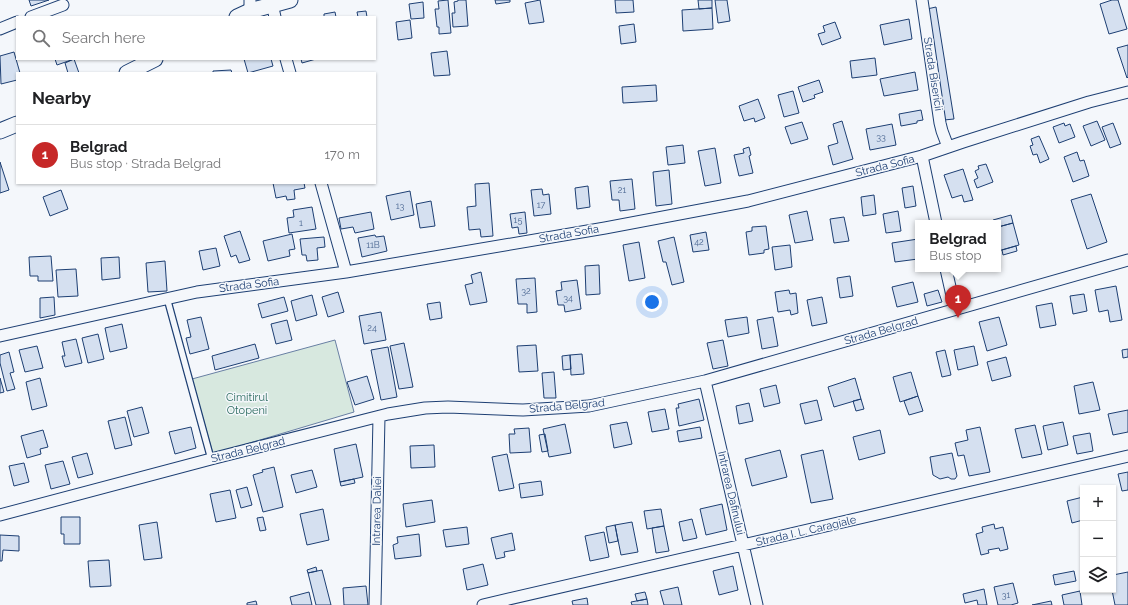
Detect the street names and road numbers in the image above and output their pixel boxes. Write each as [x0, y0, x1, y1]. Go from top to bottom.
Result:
street label: Strada Bisericii [921, 36, 945, 112]
street label: Strada Sofia [854, 152, 916, 180]
street label: Strada Sofia [538, 222, 600, 246]
street label: Strada Sofia [218, 275, 280, 295]
street label: Strada Belgrad [843, 314, 919, 348]
street label: Strada Belgrad [529, 396, 606, 416]
street label: Strada Belgrad [210, 434, 287, 465]
street label: Intrarea Dafinului [715, 450, 747, 536]
street label: Intrarea Daliei [370, 476, 384, 546]
street label: Strada I. L. Caragiale [755, 513, 858, 549]

